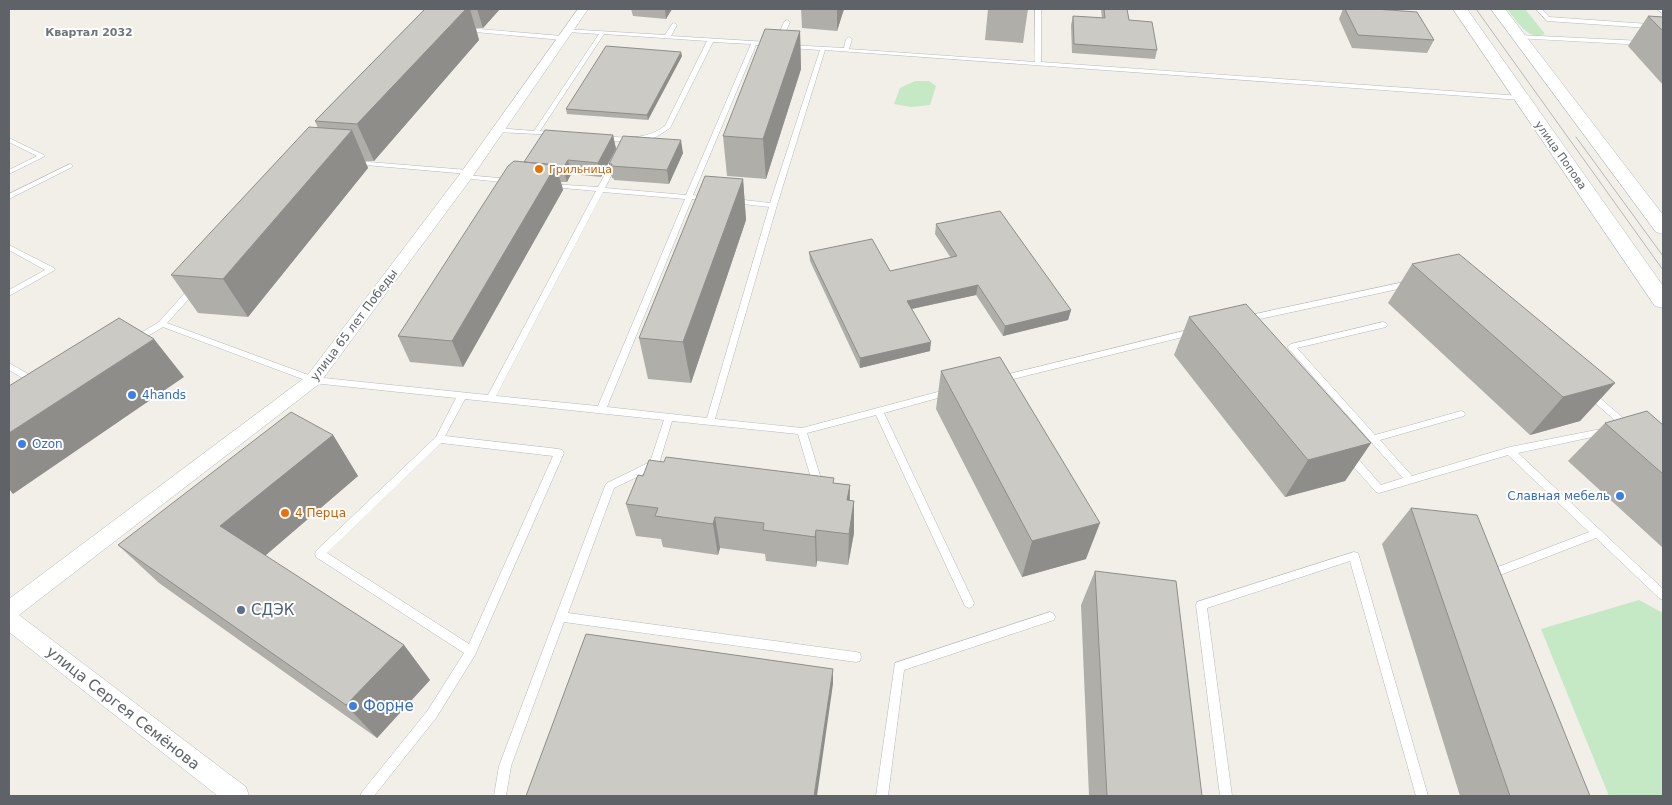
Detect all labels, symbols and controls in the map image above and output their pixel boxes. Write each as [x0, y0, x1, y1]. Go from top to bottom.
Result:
district label: Квартал 2032 [45, 26, 133, 39]
street label: улица Попова [1532, 119, 1589, 192]
marker: Грильница [533, 163, 545, 175]
place label: Грильница [549, 163, 612, 176]
street label: улица 65 лет Победы [308, 267, 400, 383]
place label: 4hands [142, 388, 186, 402]
marker: 4hands [126, 389, 138, 401]
place label: Ozon [32, 437, 63, 451]
marker: Ozon [16, 438, 28, 450]
place label: Славная мебель [1507, 489, 1610, 503]
marker: Славная мебель [1614, 490, 1626, 502]
place label: 4 Перца [295, 506, 346, 520]
marker: 4 Перца [279, 507, 291, 519]
place label: СДЭК [251, 601, 295, 619]
marker: СДЭК [235, 604, 247, 616]
street label: улица Сергея Семёнова [43, 642, 203, 774]
place label: Форне [363, 697, 414, 715]
marker: Форне [347, 700, 359, 712]

